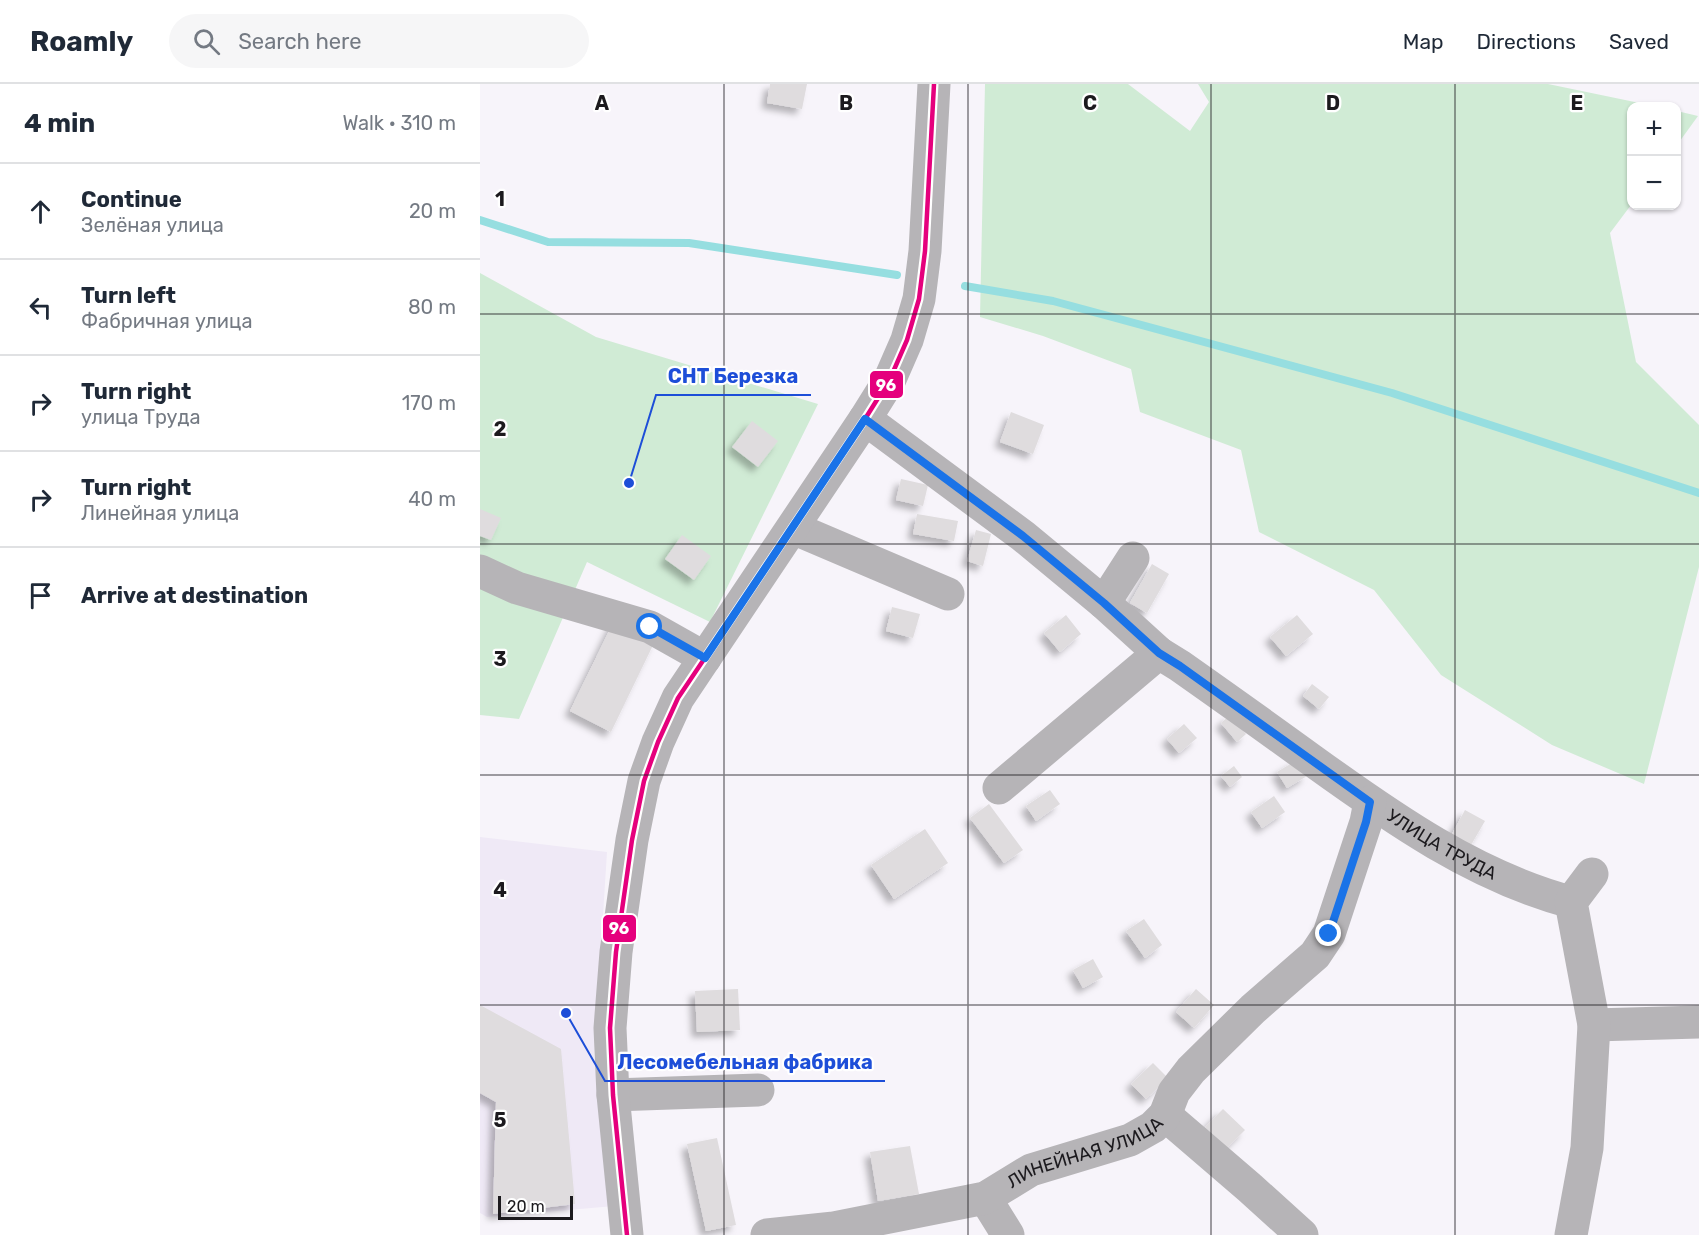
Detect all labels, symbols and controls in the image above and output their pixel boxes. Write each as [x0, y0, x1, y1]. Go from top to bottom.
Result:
search box [169, 14, 589, 68]
text: Roamly [30, 25, 133, 58]
icon: search [190, 25, 223, 58]
text: Search here [238, 28, 362, 55]
text: Map [1403, 29, 1444, 54]
text: Directions [1477, 29, 1576, 54]
text: Saved [1609, 29, 1669, 54]
text: A [595, 91, 610, 115]
text: B [839, 91, 853, 115]
text: C [1083, 91, 1097, 115]
text: D [1326, 91, 1340, 115]
text: E [1571, 91, 1583, 115]
map controls [1627, 102, 1681, 210]
button: + [1627, 102, 1681, 156]
text: 4 min [24, 108, 95, 139]
text: Walk · 310 m [342, 111, 456, 135]
button: − [1627, 156, 1681, 210]
text: Continue [81, 186, 182, 213]
text: 1 [495, 187, 505, 211]
icon: ahead [24, 195, 57, 228]
text: 20 m [409, 199, 456, 223]
text: Зелёная улица [81, 213, 224, 237]
text: Turn left [81, 282, 176, 309]
icon: left [24, 291, 57, 324]
text: 80 m [408, 295, 456, 319]
text: Фабричная улица [81, 309, 252, 333]
callout: СНТ Березка [656, 357, 811, 395]
text: СНТ Березка [668, 364, 798, 388]
line badge: 96 [869, 370, 904, 399]
text: 96 [876, 376, 896, 395]
text: Turn right [81, 378, 191, 405]
icon: right [24, 387, 57, 420]
text: 170 m [402, 391, 456, 415]
text: улица Труда [81, 405, 201, 429]
text: 2 [494, 417, 507, 441]
text: Turn right [81, 474, 191, 501]
icon: right [24, 483, 57, 516]
text: 40 m [408, 487, 456, 511]
text: Линейная улица [81, 501, 239, 525]
icon: arrive [24, 579, 57, 612]
text: Arrive at destination [81, 582, 308, 609]
route start [636, 613, 662, 639]
text: 3 [493, 647, 507, 671]
street label: УЛИЦА ТРУДА [1383, 805, 1500, 885]
text: 4 [493, 878, 507, 902]
line badge: 96 [602, 914, 637, 943]
text: 96 [609, 919, 629, 938]
route end [1315, 920, 1341, 946]
callout: Лесомебельная фабрика [605, 1043, 885, 1081]
text: Лесомебельная фабрика [617, 1050, 873, 1074]
text: 5 [494, 1108, 507, 1132]
street label: ЛИНЕЙНАЯ УЛИЦА [1003, 1112, 1168, 1193]
scale bar [498, 1193, 573, 1220]
text: 20 m [507, 1197, 545, 1216]

